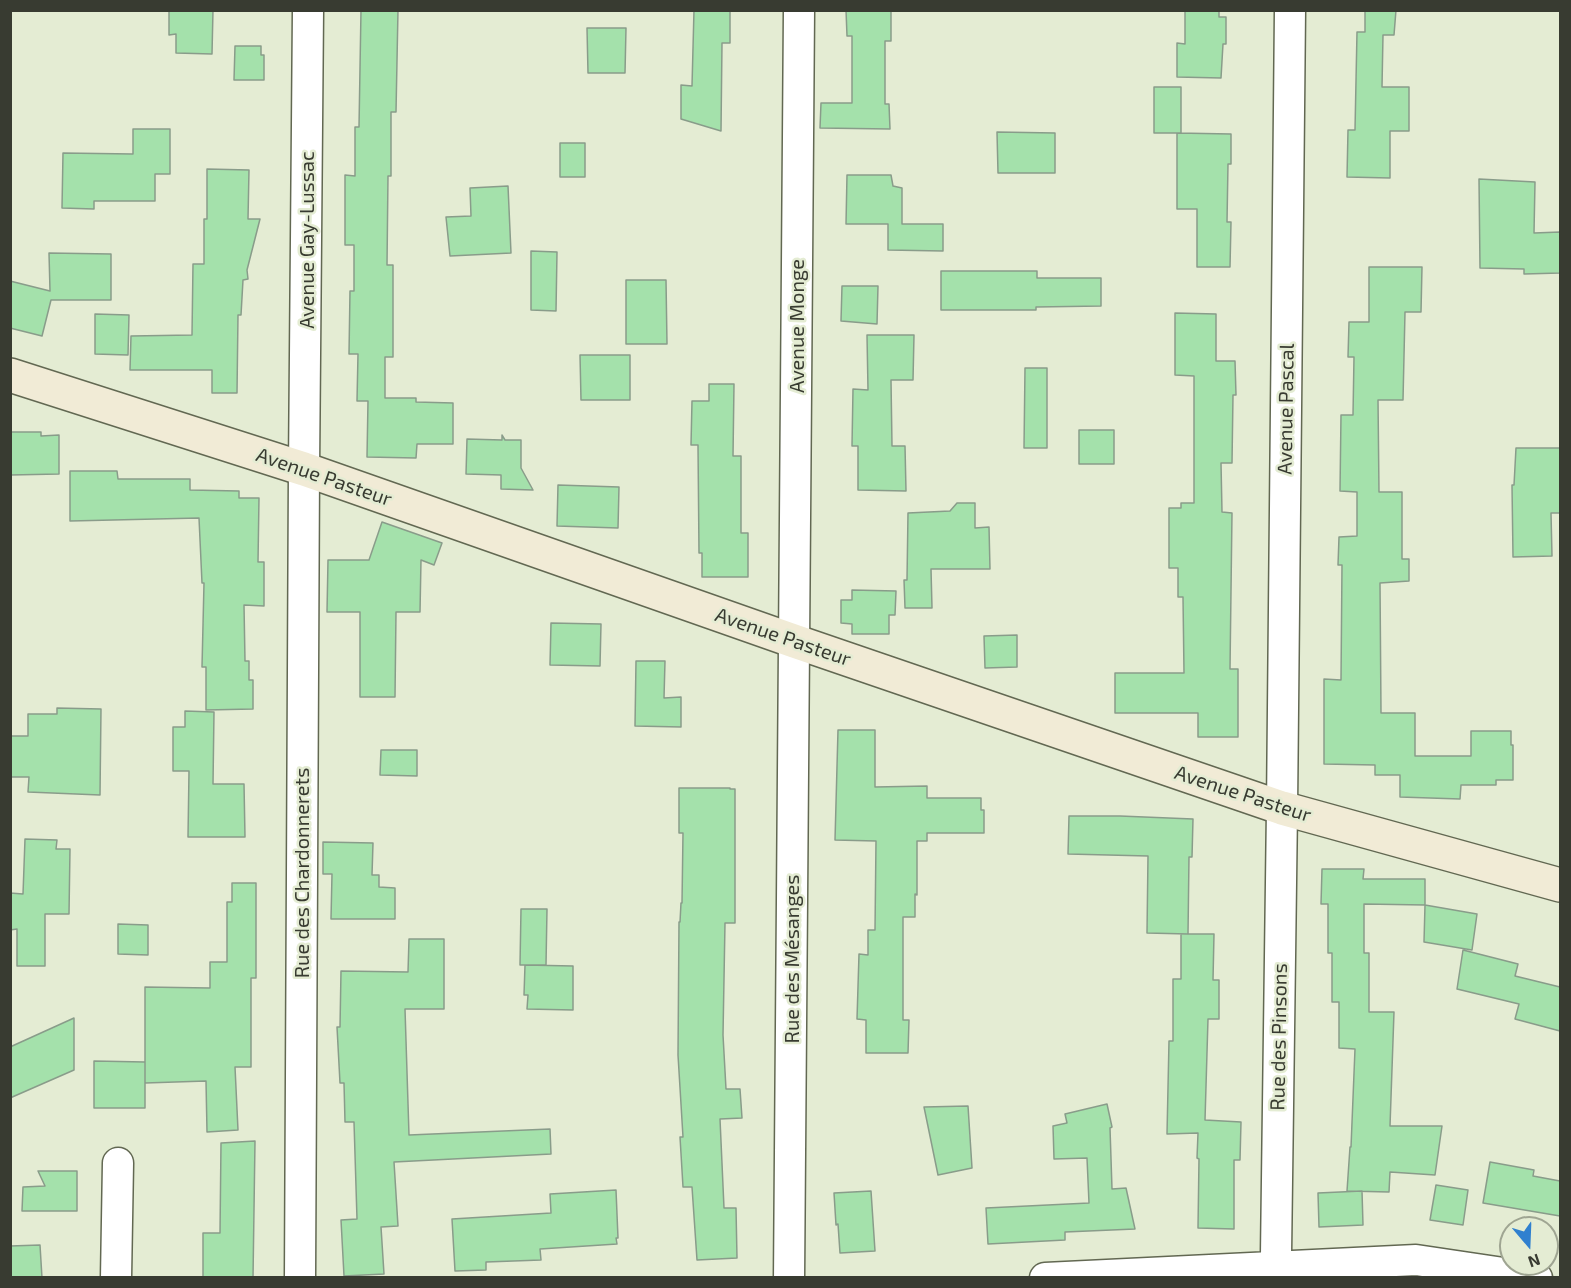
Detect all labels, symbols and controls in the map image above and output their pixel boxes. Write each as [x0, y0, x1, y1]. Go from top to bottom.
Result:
street label: Avenue Gay-Lussac [295, 151, 319, 329]
street label: Avenue Monge [785, 259, 809, 393]
street label: Avenue Pascal [1273, 343, 1299, 475]
street label: Avenue Pasteur [253, 443, 395, 511]
street label: Avenue Pasteur [712, 603, 854, 671]
street label: Avenue Pasteur [1172, 761, 1314, 827]
street label: Rue des Chardonnerets [290, 768, 314, 978]
street label: Rue des Mésanges [780, 875, 804, 1043]
street label: Rue des Pinsons [1266, 963, 1292, 1111]
north arrow [1499, 1216, 1559, 1276]
text: N [1526, 1251, 1543, 1272]

